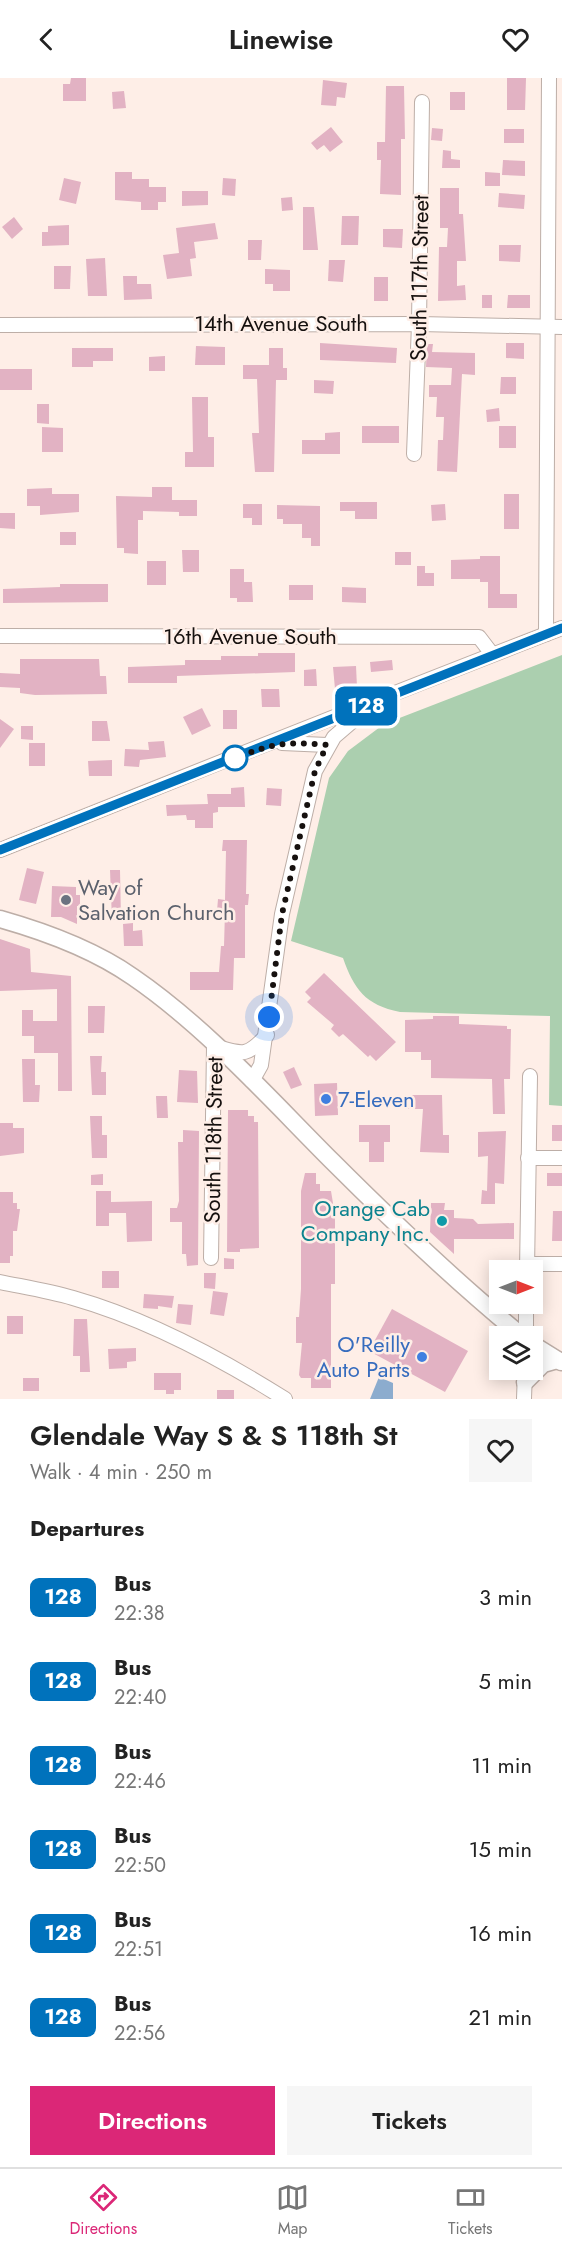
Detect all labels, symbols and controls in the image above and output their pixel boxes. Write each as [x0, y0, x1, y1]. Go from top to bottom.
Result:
text: Linewise [229, 20, 333, 59]
icon: back [30, 23, 63, 56]
icon: heart [499, 23, 532, 56]
street label: South 117th Street [402, 194, 436, 361]
street label: 14th Avenue South [194, 307, 368, 339]
street label: 16th Avenue South [163, 620, 337, 652]
line badge: 128 [332, 686, 400, 726]
text: 128 [347, 691, 385, 721]
unlabelled marker [222, 745, 248, 771]
place label: Way of Salvation Church [78, 871, 235, 928]
marker: Way of Salvation Church [59, 893, 73, 907]
your location [254, 1002, 284, 1032]
street label: South 118th Street [196, 1056, 230, 1224]
place label: 7-Eleven [338, 1083, 415, 1115]
marker: 7-Eleven [319, 1092, 333, 1106]
place label: Orange Cab Company Inc. [301, 1192, 430, 1249]
marker: Orange Cab Company Inc. [435, 1214, 449, 1228]
north arrow [489, 1260, 543, 1314]
map controls [489, 1260, 543, 1380]
button: layers [489, 1326, 543, 1380]
place label: O'Reilly Auto Parts [317, 1328, 410, 1385]
marker: O'Reilly Auto Parts [415, 1350, 429, 1364]
text: Glendale Way S & S 118th St [30, 1415, 397, 1456]
button: heart [469, 1419, 532, 1482]
text: Walk · 4 min · 250 m [30, 1458, 212, 1487]
text: Departures [30, 1512, 144, 1544]
text: Bus [114, 1567, 151, 1599]
text: 3 min [479, 1581, 532, 1613]
text: 128 [44, 1582, 82, 1612]
text: 22:38 [114, 1599, 165, 1628]
text: Bus [114, 1651, 151, 1683]
text: 5 min [479, 1665, 532, 1697]
text: 128 [44, 1666, 82, 1696]
text: 22:40 [114, 1683, 166, 1712]
text: Bus [114, 1735, 151, 1767]
text: 11 min [471, 1749, 532, 1781]
text: 128 [44, 1750, 82, 1780]
text: 22:46 [114, 1767, 166, 1796]
text: Bus [114, 1819, 151, 1851]
text: 15 min [469, 1833, 532, 1865]
text: 128 [44, 1834, 82, 1864]
text: 22:50 [114, 1851, 166, 1880]
text: Bus [114, 1903, 151, 1935]
text: 16 min [468, 1917, 532, 1949]
text: 128 [44, 1918, 82, 1948]
text: 22:51 [114, 1935, 163, 1964]
text: Bus [114, 1987, 151, 2019]
text: 21 min [469, 2001, 532, 2033]
text: 128 [44, 2002, 82, 2032]
text: 22:56 [114, 2019, 166, 2048]
button: Directions [30, 2086, 275, 2155]
button: Tickets [287, 2086, 532, 2155]
tab: Directions [69, 2181, 137, 2240]
tab: Map [276, 2181, 309, 2240]
tab: Tickets [448, 2181, 493, 2240]

